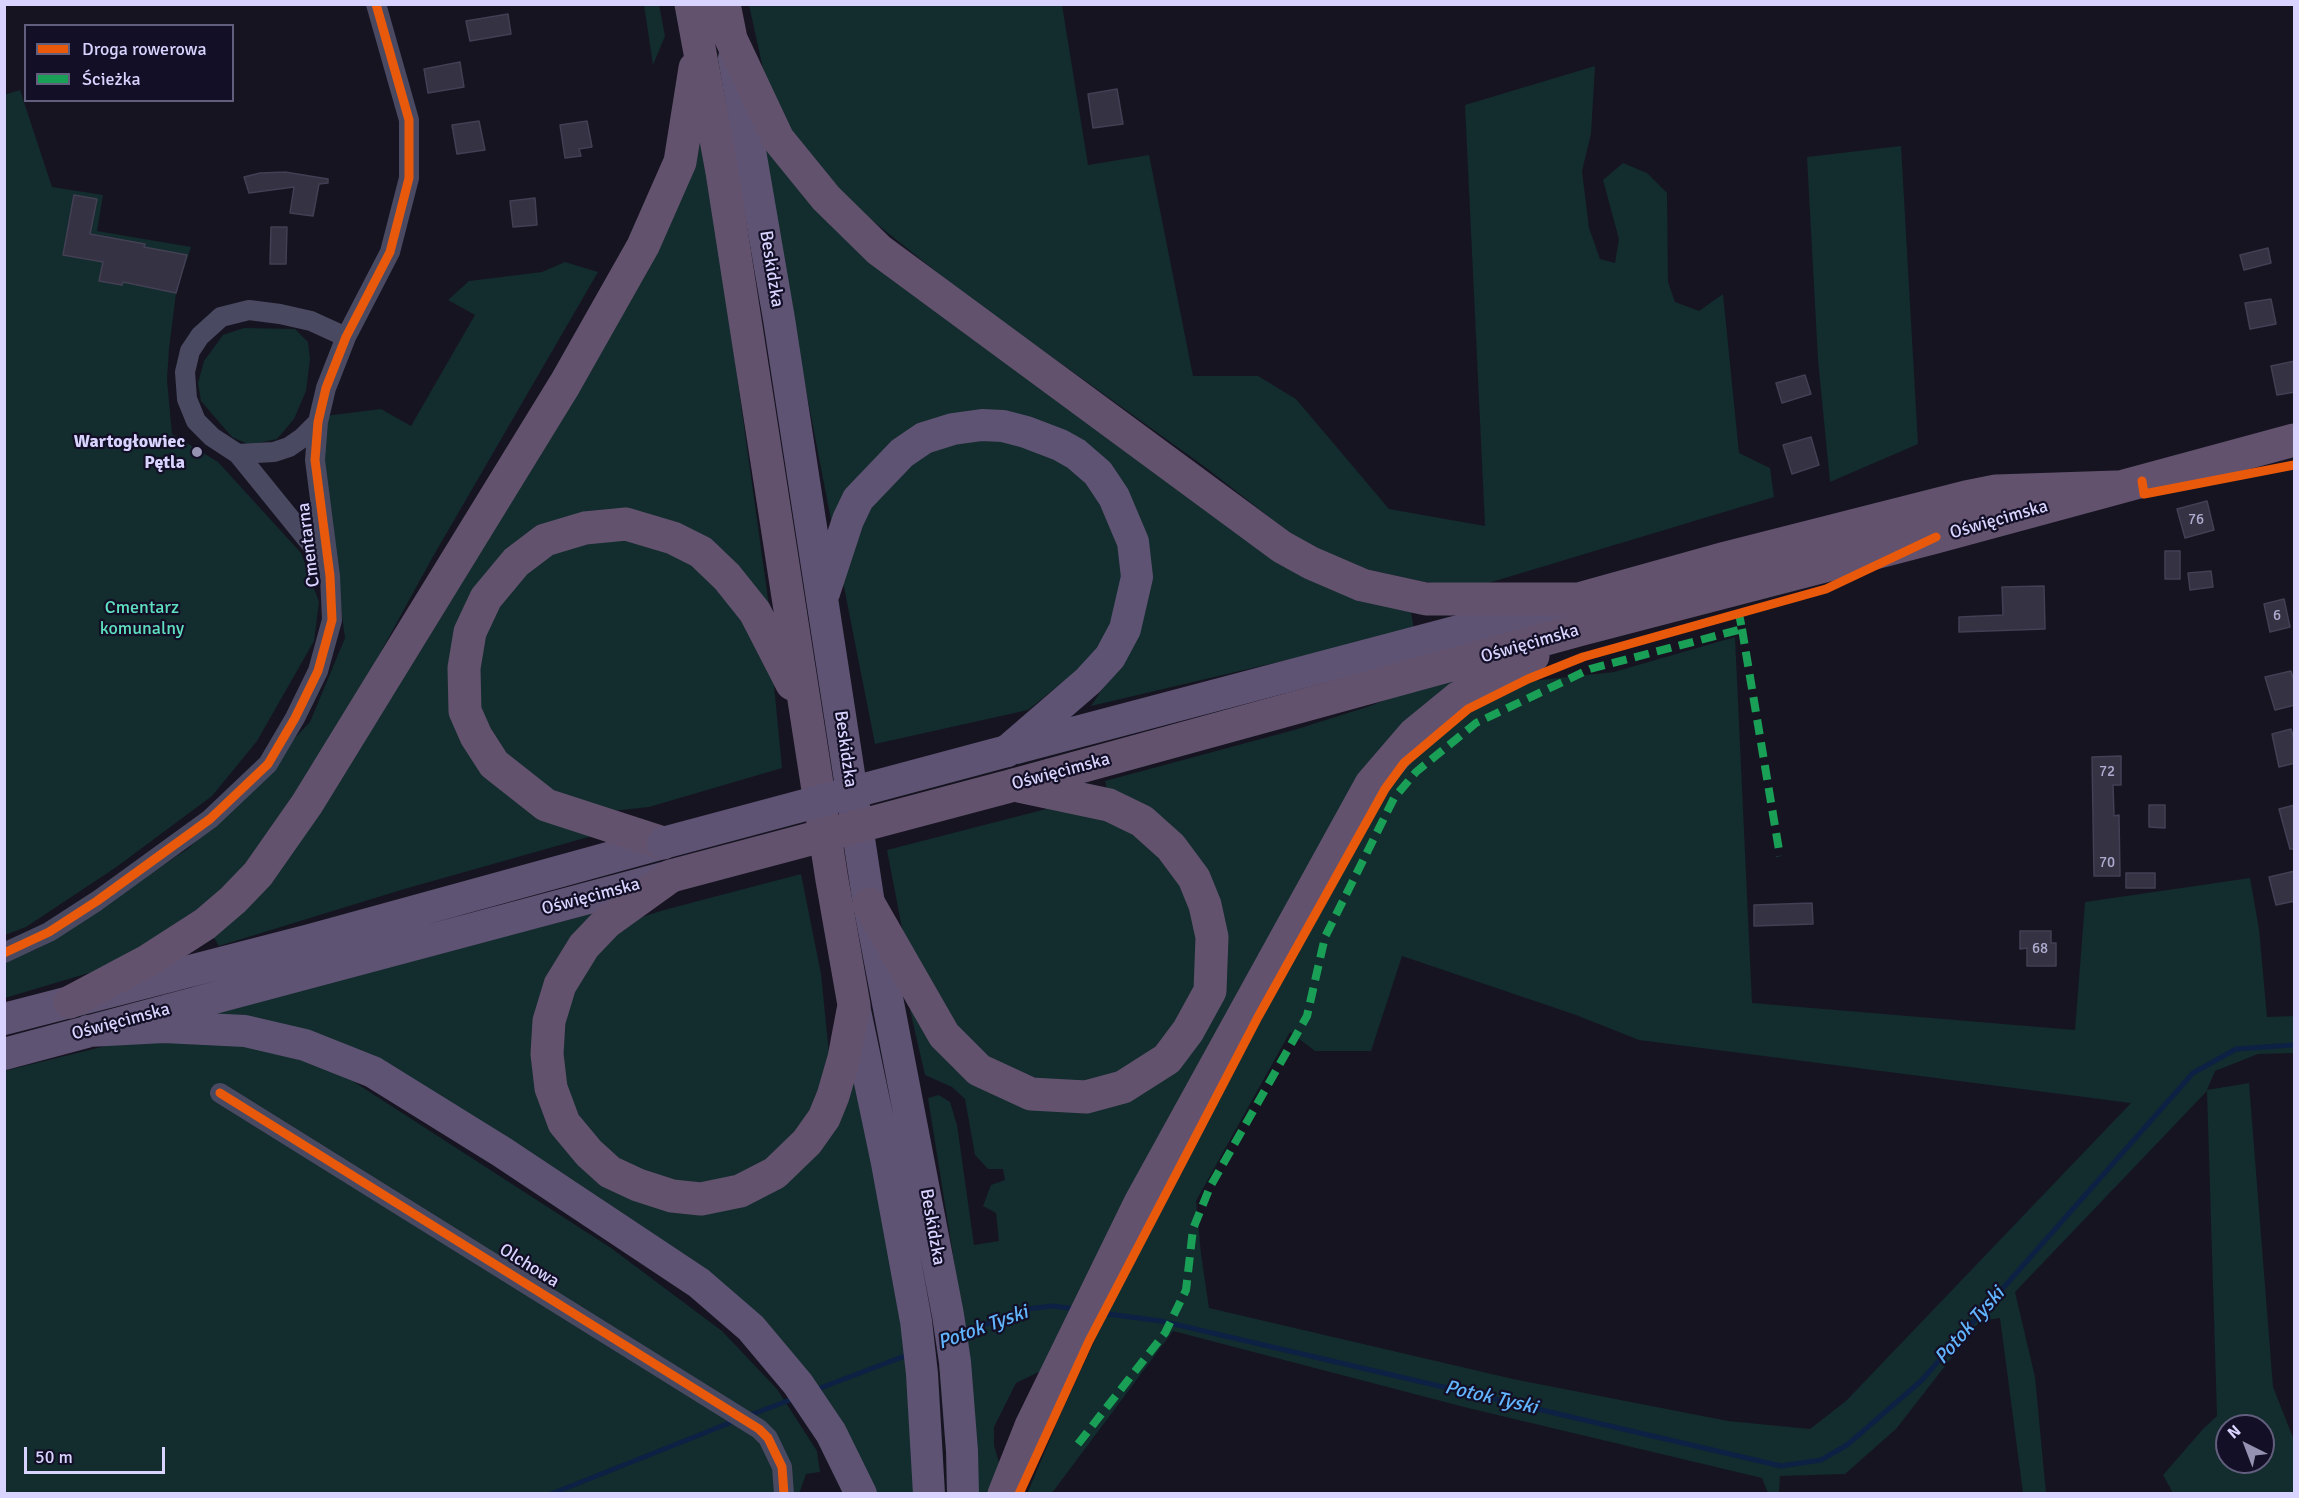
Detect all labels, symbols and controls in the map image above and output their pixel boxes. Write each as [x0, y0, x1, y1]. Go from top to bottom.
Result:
legend [24, 24, 234, 102]
text: Droga rowerowa [82, 38, 207, 60]
text: Ścieżka [82, 68, 141, 90]
street label: Beskidzka [754, 229, 788, 309]
place label: Wartogłowiec Pętla [74, 431, 185, 474]
marker: Wartogłowiec Pętla [190, 445, 204, 459]
street label: Oświęcimska [1948, 496, 2050, 544]
street label: Cmentarna [293, 501, 325, 589]
house number: 76 [2188, 511, 2204, 529]
park label: Cmentarz komunalny [100, 597, 184, 640]
house number: 6 [2273, 607, 2281, 625]
street label: Oświęcimska [1479, 620, 1581, 668]
street label: Beskidzka [829, 709, 861, 789]
street label: Oświęcimska [1010, 749, 1112, 795]
house number: 72 [2099, 763, 2115, 781]
house number: 70 [2099, 854, 2115, 872]
street label: Oświęcimska [540, 874, 642, 920]
house number: 68 [2032, 940, 2048, 958]
street label: Oświęcimska [70, 999, 172, 1045]
street label: Beskidzka [915, 1187, 949, 1267]
street label: Olchowa [495, 1239, 563, 1293]
water label: Potok Tyski [1930, 1282, 2010, 1370]
water label: Potok Tyski [934, 1301, 1032, 1355]
water label: Potok Tyski [1442, 1376, 1540, 1420]
north arrow [2215, 1414, 2275, 1474]
text: N [2223, 1421, 2245, 1443]
scale bar [27, 1435, 168, 1473]
text: 50 m [35, 1446, 73, 1468]

